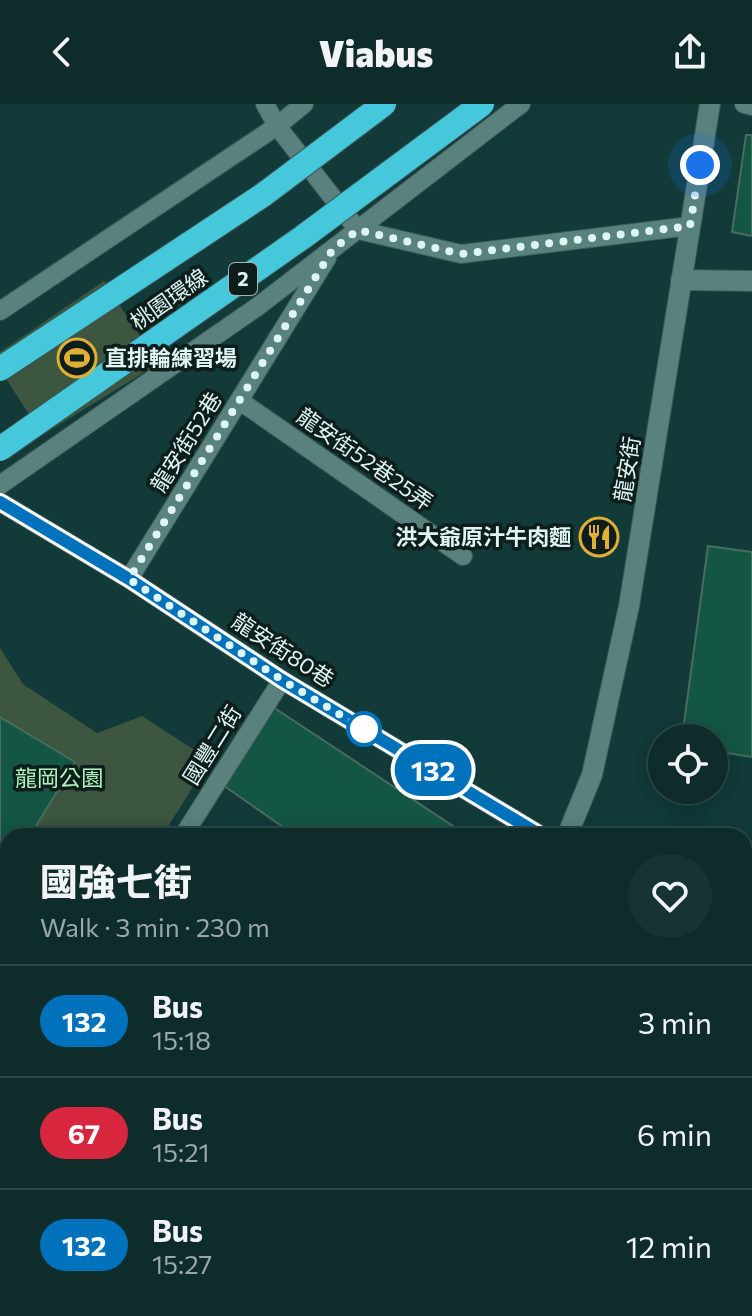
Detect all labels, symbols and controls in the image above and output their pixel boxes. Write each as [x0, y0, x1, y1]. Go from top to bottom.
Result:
icon: back [40, 30, 84, 74]
text: Viabus [319, 30, 433, 74]
icon: share [668, 30, 712, 74]
your location [680, 145, 720, 185]
street label: 桃園環線 [125, 262, 213, 335]
road number: 2 [229, 263, 257, 295]
sports icon: 直排輪練習場 [56, 337, 98, 379]
place label: 直排輪練習場 [105, 344, 237, 371]
street label: 龍安街52巷 [144, 387, 227, 497]
street label: 龍安街52巷25弄 [292, 402, 438, 515]
street label: 龍安街 [608, 434, 645, 504]
restaurant icon: 洪大爺原汁牛肉麵 [578, 516, 620, 558]
place label: 洪大爺原汁牛肉麵 [395, 523, 571, 550]
street label: 龍安街80巷 [227, 607, 339, 692]
street label: 國豐二街 [177, 700, 246, 789]
unlabelled marker [347, 712, 381, 746]
map controls [648, 724, 728, 804]
button: locate [648, 724, 728, 804]
line badge: 132 [387, 744, 479, 796]
text: 132 [411, 753, 455, 787]
park label: 龍岡公園 [15, 764, 103, 791]
button: heart [628, 854, 712, 938]
text: 國強七街 [40, 857, 192, 904]
text: Walk · 3 min · 230 m [40, 911, 270, 942]
text: Bus [152, 987, 203, 1024]
text: 3 min [638, 1003, 712, 1040]
text: 132 [62, 1004, 106, 1038]
text: 15:18 [152, 1024, 211, 1055]
text: Bus [152, 1099, 203, 1136]
text: 6 min [637, 1115, 712, 1152]
text: 67 [68, 1116, 100, 1150]
text: 15:21 [152, 1136, 210, 1167]
text: Bus [152, 1211, 203, 1248]
text: 12 min [626, 1227, 712, 1264]
text: 132 [62, 1228, 106, 1262]
text: 15:27 [152, 1248, 212, 1279]

